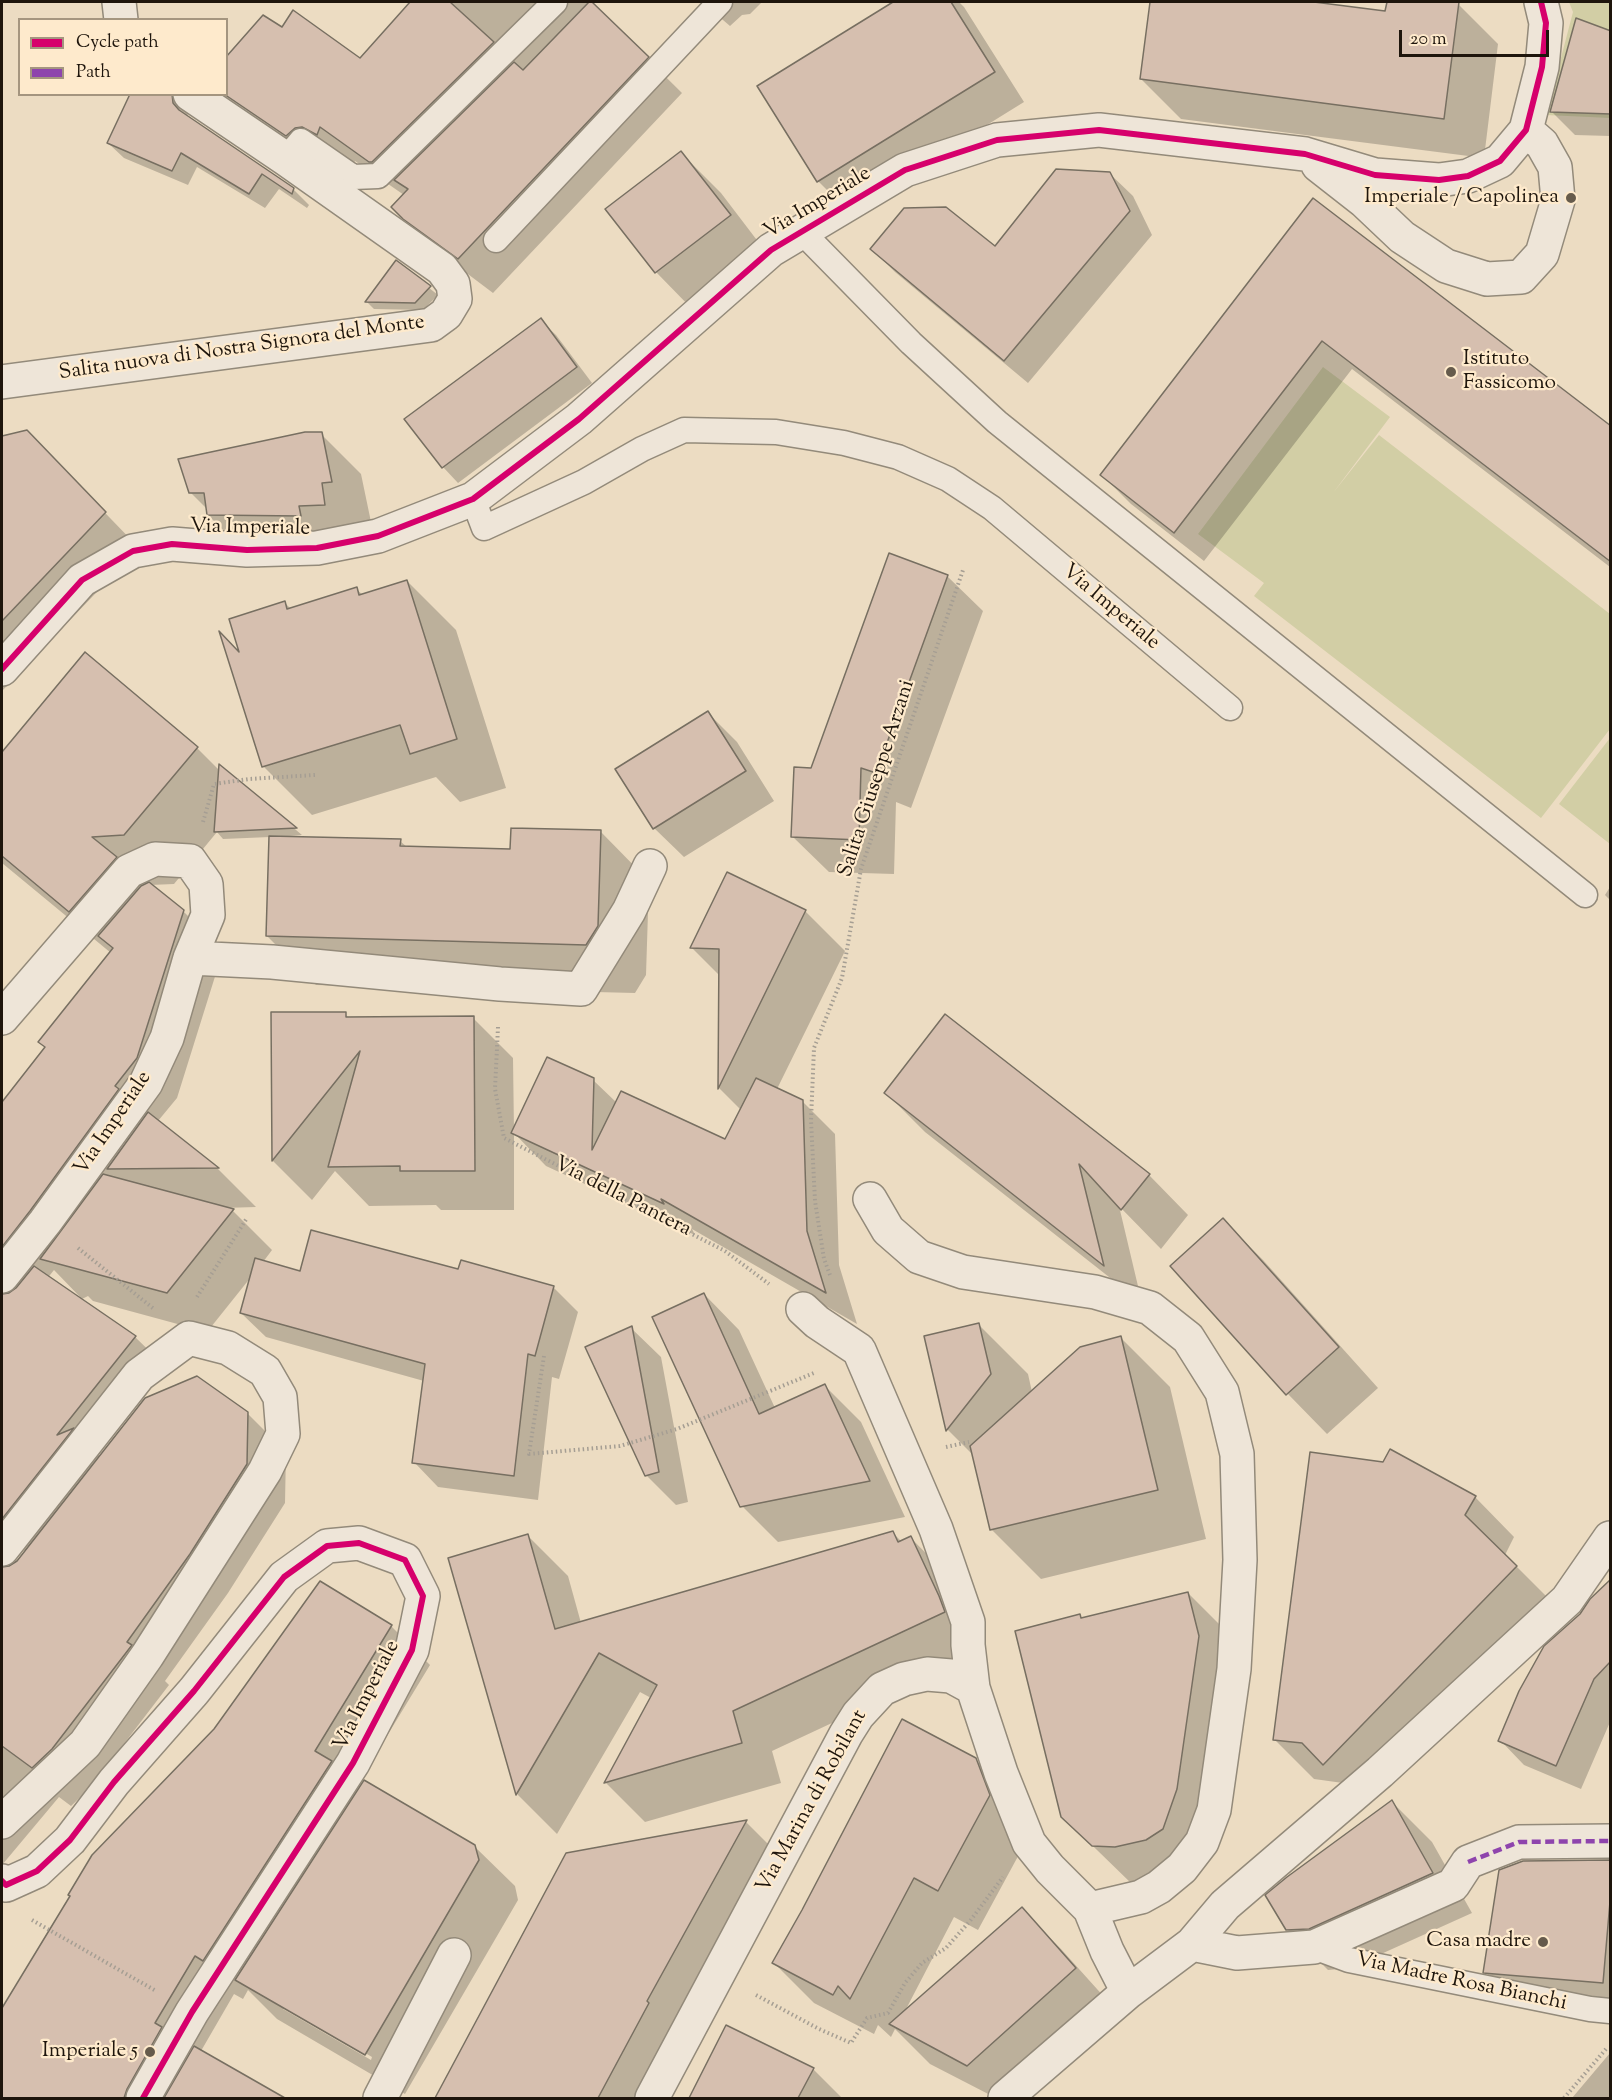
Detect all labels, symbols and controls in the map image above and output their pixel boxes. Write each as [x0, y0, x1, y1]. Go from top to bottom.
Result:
legend [18, 18, 228, 96]
scale bar [1402, 18, 1552, 56]
text: 20 m [1410, 27, 1447, 53]
text: Cycle path [76, 30, 159, 56]
text: Path [76, 60, 111, 86]
street label: Via Imperiale [760, 162, 876, 246]
place label: Imperiale / Capolinea [1364, 185, 1559, 211]
marker: Imperiale / Capolinea [1564, 191, 1578, 205]
street label: Salita nuova di Nostra Signora del Monte [58, 311, 426, 387]
place label: Istituto Fassicomo [1463, 347, 1556, 397]
marker: Istituto Fassicomo [1444, 365, 1458, 379]
street label: Via Imperiale [190, 515, 310, 543]
street label: Via Imperiale [1056, 560, 1164, 656]
street label: Salita Giuseppe Arzani [834, 677, 922, 881]
street label: Via Imperiale [70, 1067, 158, 1181]
street label: Via della Pantera [549, 1152, 695, 1244]
street label: Via Imperiale [329, 1637, 407, 1755]
street label: Via Marina di Robilant [752, 1706, 874, 1898]
place label: Casa madre [1426, 1929, 1531, 1955]
marker: Casa madre [1536, 1935, 1550, 1949]
street label: Via Madre Rosa Bianchi [1353, 1948, 1569, 2018]
place label: Imperiale 5 [42, 2039, 138, 2065]
marker: Imperiale 5 [143, 2045, 157, 2059]

